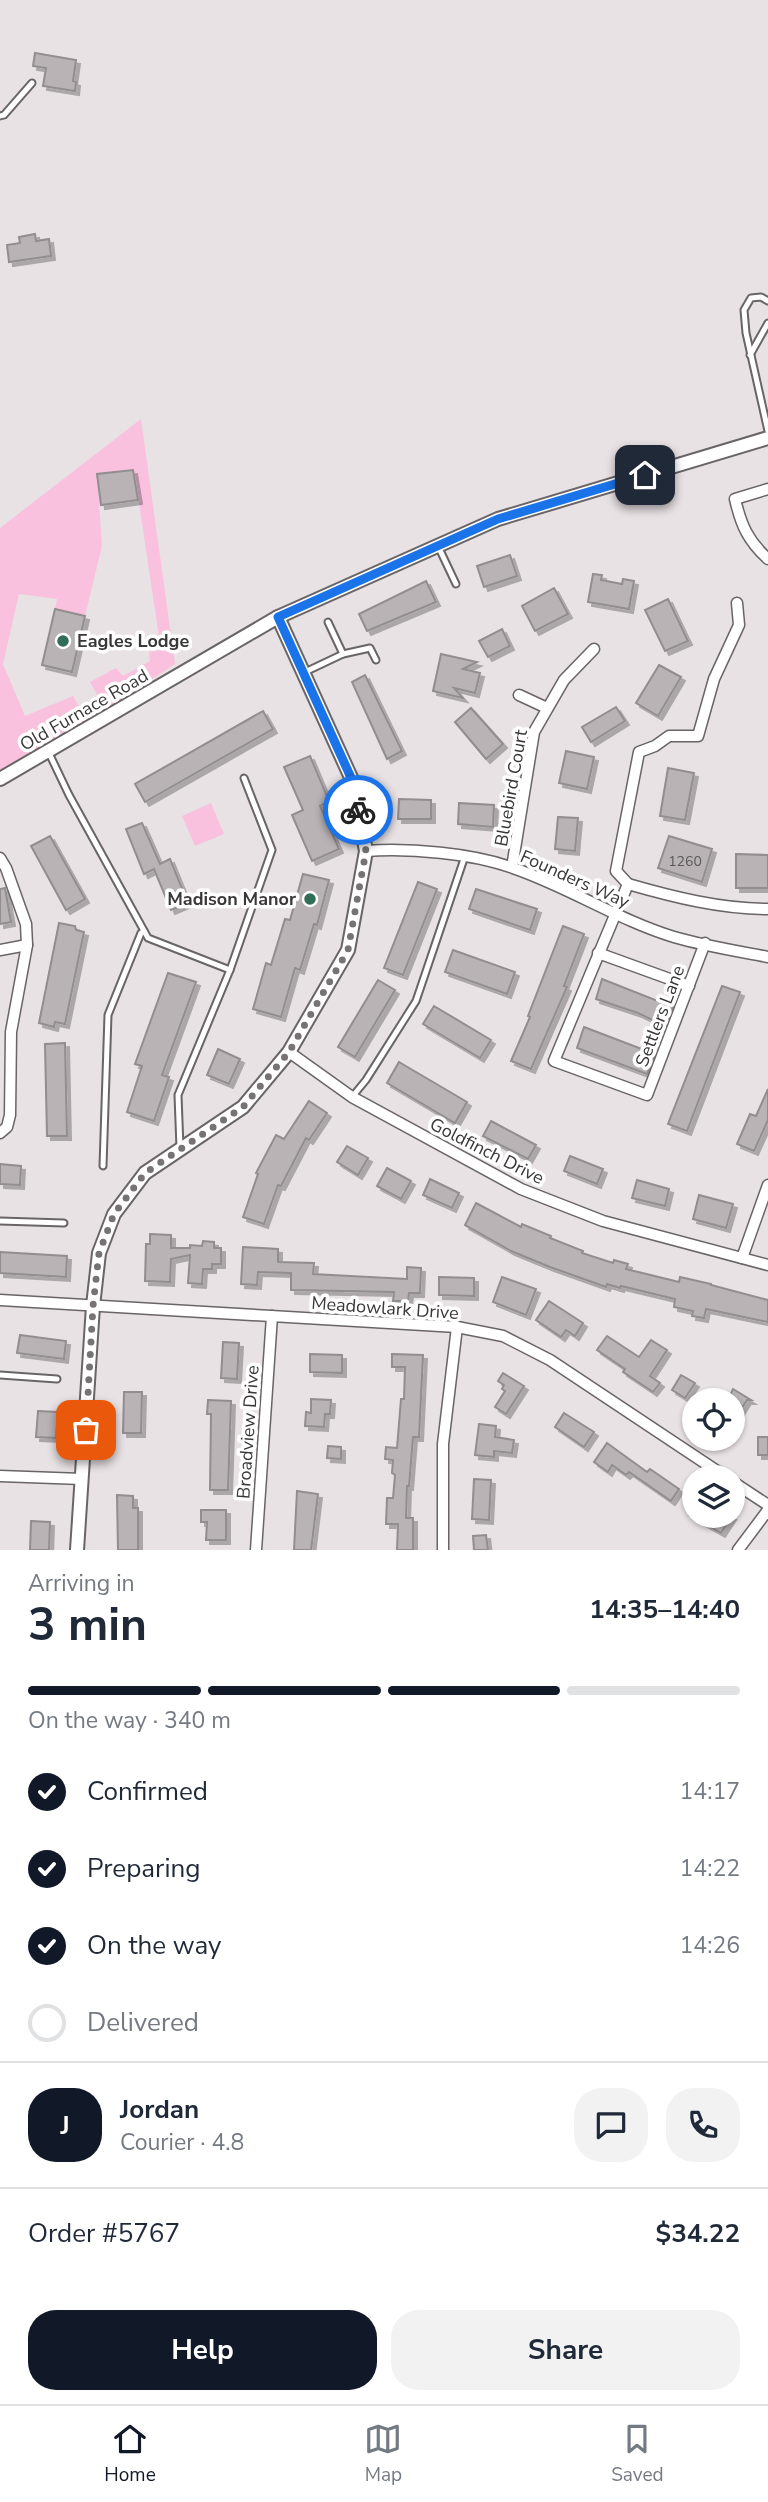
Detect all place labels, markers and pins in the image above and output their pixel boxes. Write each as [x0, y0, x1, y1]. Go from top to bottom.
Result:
pin [615, 445, 675, 505]
place label: Eagles Lodge [77, 629, 189, 653]
marker: Eagles Lodge [55, 633, 71, 649]
place label: Madison Manor [167, 887, 296, 911]
marker: Madison Manor [302, 891, 318, 907]
pin [56, 1400, 116, 1460]

